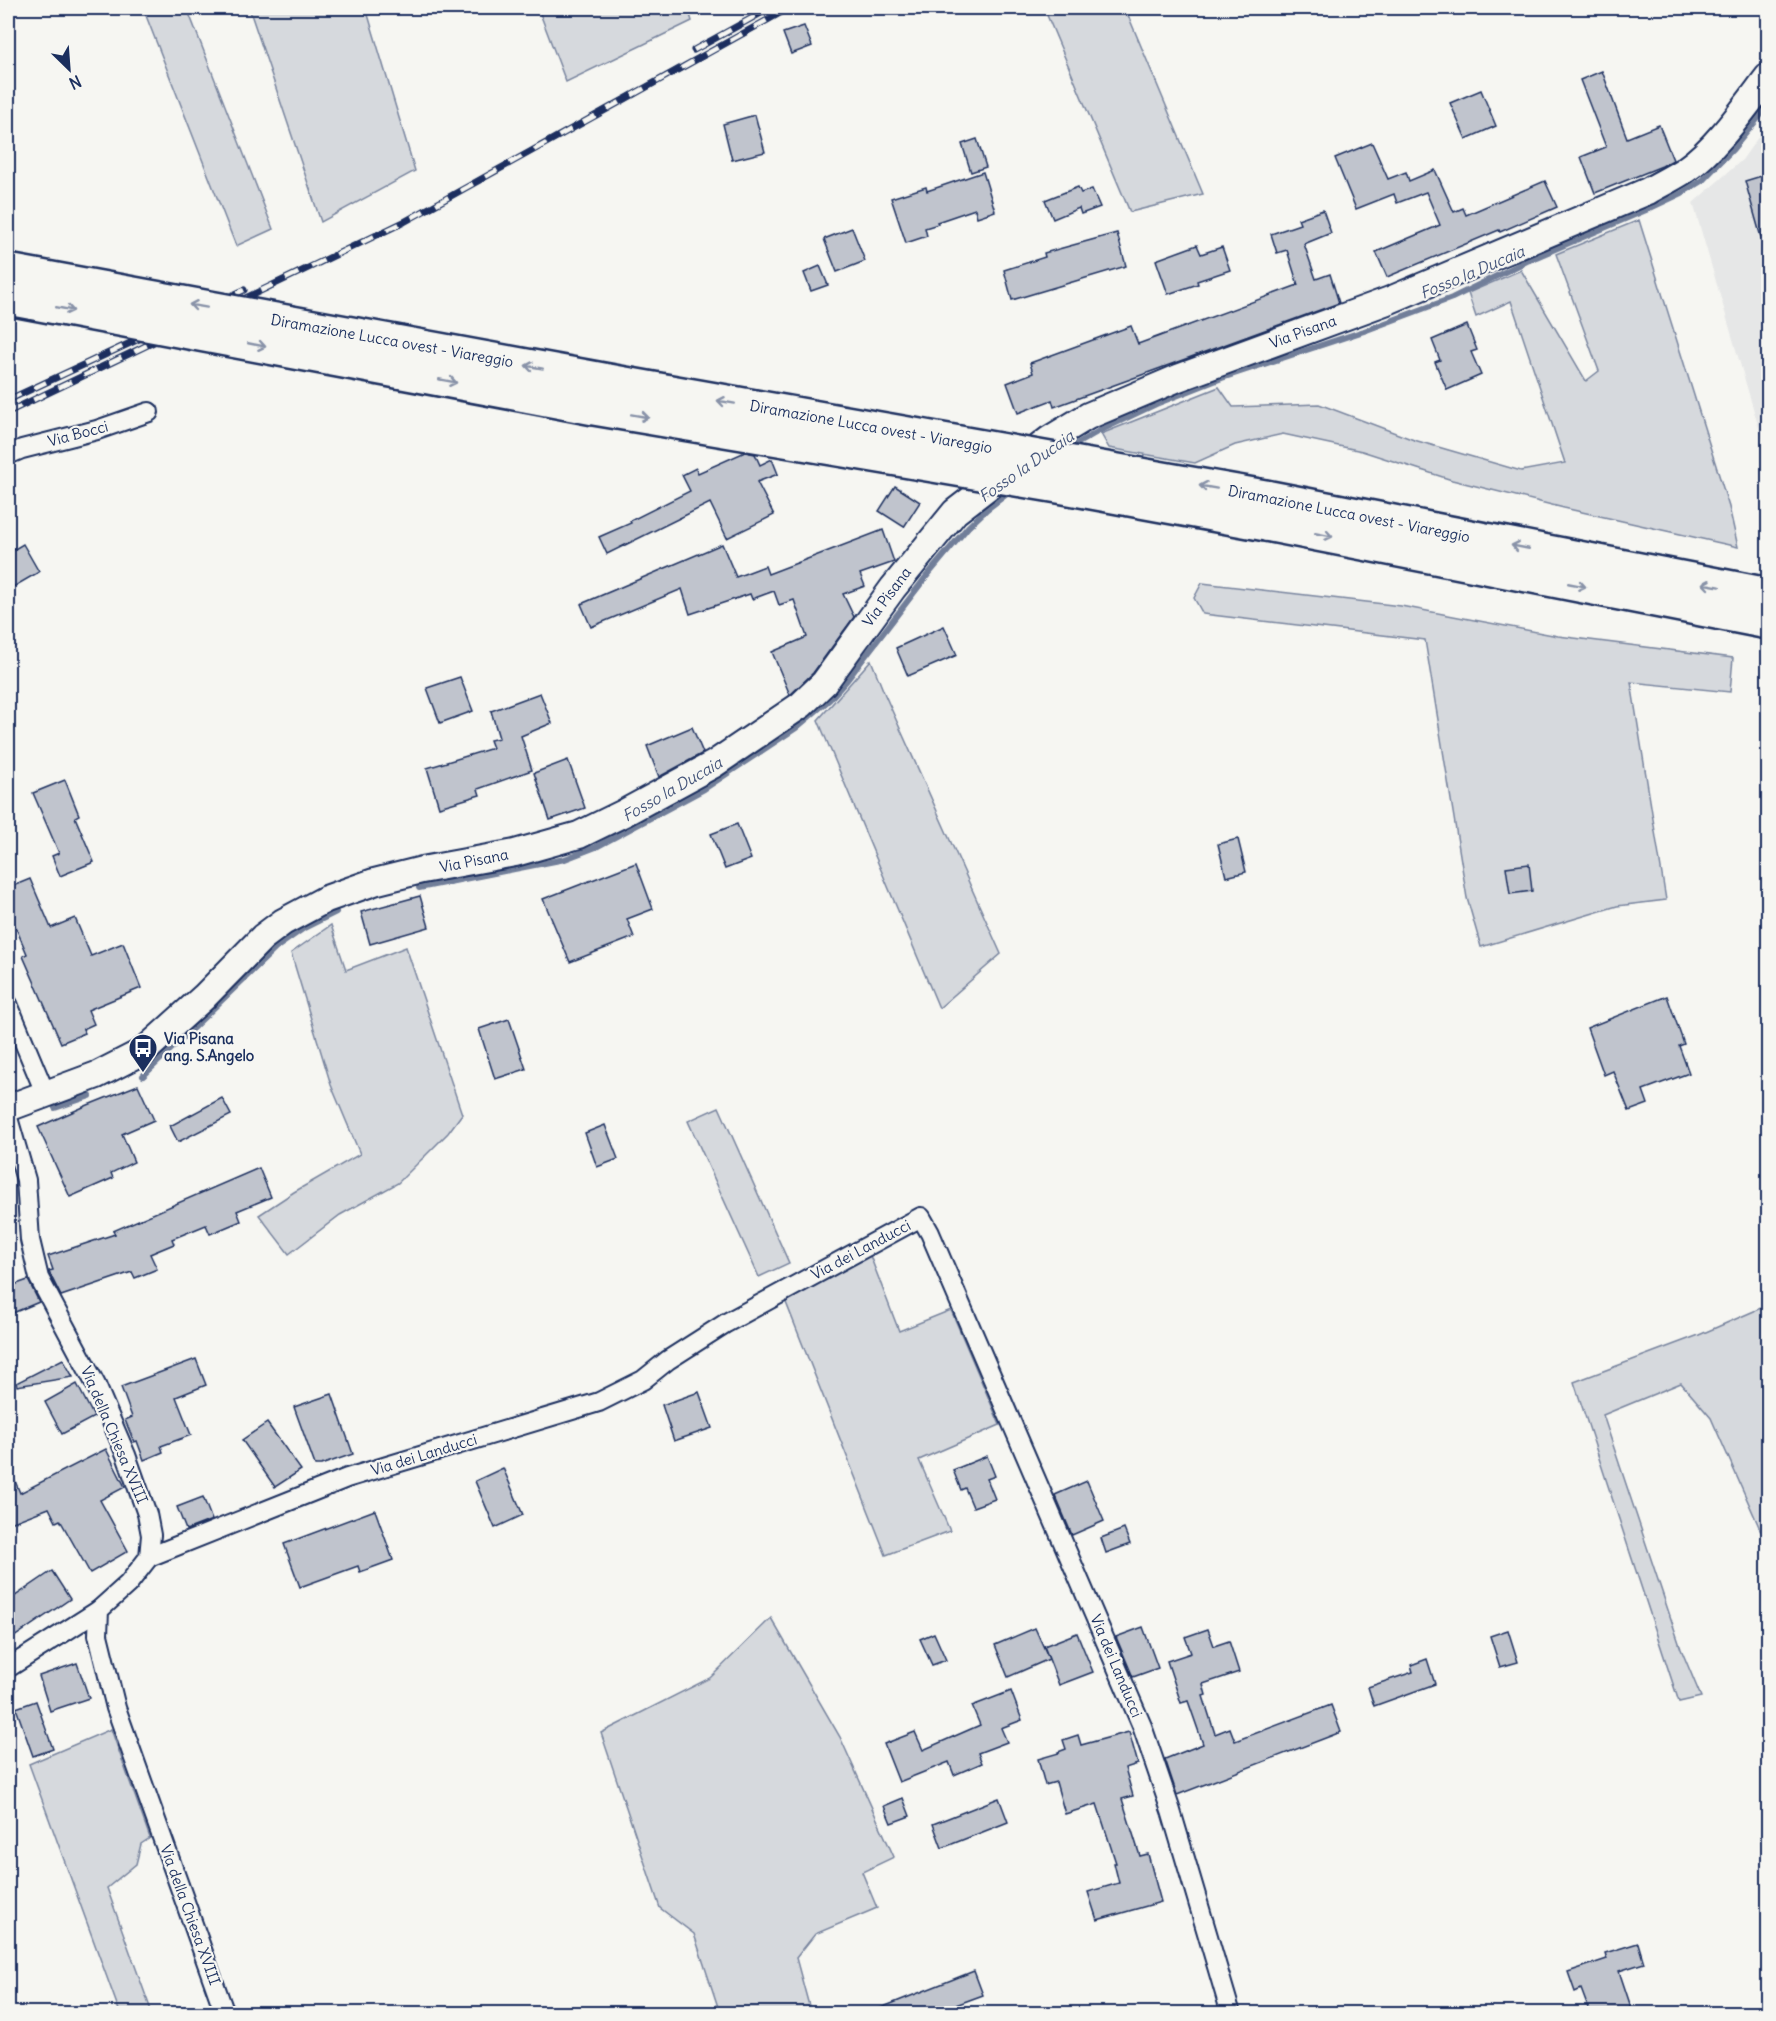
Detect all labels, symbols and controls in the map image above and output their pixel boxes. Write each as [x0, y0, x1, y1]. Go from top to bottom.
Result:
north arrow [39, 39, 99, 99]
text: N [66, 71, 85, 94]
water label: Fosso la Ducaia [1417, 241, 1528, 303]
one-way arrow [189, 300, 208, 311]
one-way arrow [55, 304, 74, 315]
street label: Diramazione Lucca ovest - Viareggio [269, 310, 515, 371]
street label: Via Pisana [1267, 311, 1339, 352]
one-way arrow [246, 340, 266, 351]
one-way arrow [525, 361, 545, 372]
one-way arrow [438, 376, 458, 387]
one-way arrow [717, 396, 737, 407]
street label: Diramazione Lucca ovest - Viareggio [748, 396, 994, 457]
one-way arrow [630, 411, 649, 422]
street label: Via Bocci [46, 416, 110, 451]
water label: Fosso la Ducaia [975, 425, 1078, 506]
one-way arrow [1198, 481, 1218, 492]
street label: Diramazione Lucca ovest - Viareggio [1226, 481, 1472, 546]
one-way arrow [1313, 530, 1333, 541]
one-way arrow [1510, 541, 1530, 552]
street label: Via Pisana [858, 563, 915, 630]
one-way arrow [1702, 579, 1721, 590]
one-way arrow [1567, 580, 1586, 591]
water label: Fosso la Ducaia [619, 752, 726, 826]
street label: Via Pisana [438, 844, 510, 877]
place label: Via Pisana ang. S.Angelo [164, 1029, 255, 1066]
bus stop icon: Via Pisana ang. S.Angelo [127, 1032, 159, 1074]
street label: Via dei Landucci [808, 1215, 914, 1284]
street label: Via della Chiesa XVIII [77, 1363, 152, 1507]
street label: Via dei Landucci [369, 1429, 479, 1480]
street label: Via dei Landucci [1086, 1611, 1147, 1720]
street label: Via della Chiesa XVIII [156, 1842, 225, 1988]

